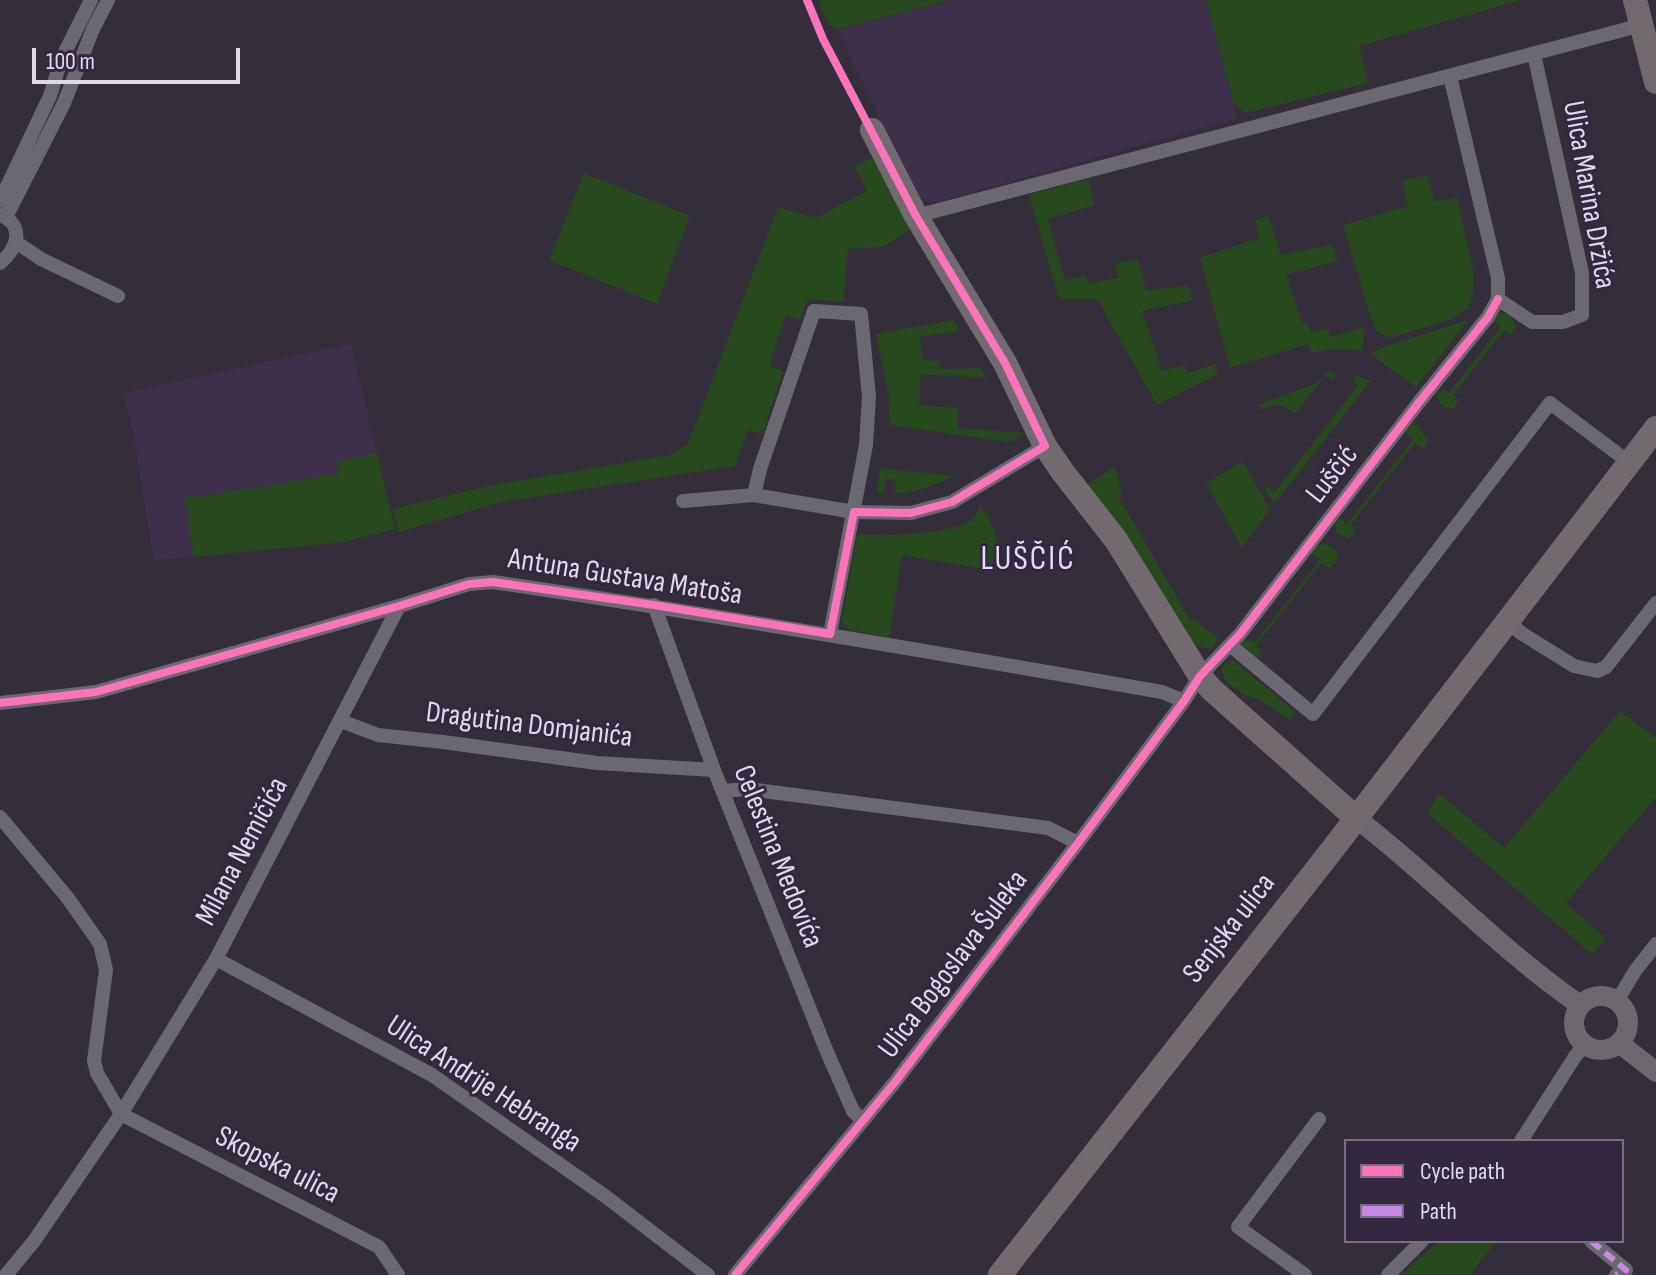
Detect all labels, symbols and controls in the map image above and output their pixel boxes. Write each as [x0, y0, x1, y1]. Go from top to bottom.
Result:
scale bar [36, 32, 244, 82]
text: 100 m [46, 47, 95, 76]
street label: Ulica Marina Držića [1554, 98, 1622, 292]
street label: Luščić [1299, 439, 1367, 511]
district label: LUŠČIĆ [980, 540, 1076, 580]
street label: Antuna Gustava Matoša [505, 542, 745, 614]
street label: Dragutina Domjanića [424, 695, 634, 757]
street label: Celestina Medovića [724, 761, 830, 953]
street label: Milana Nemičića [189, 772, 297, 932]
street label: Ulica Bogoslava Šuleka [872, 864, 1036, 1066]
street label: Senjska ulica [1176, 867, 1284, 991]
street label: Ulica Andrije Hebranga [379, 1009, 587, 1161]
street label: Skopska ulica [209, 1119, 345, 1213]
legend [1344, 1139, 1624, 1243]
text: Cycle path [1420, 1157, 1505, 1186]
text: Path [1420, 1197, 1457, 1226]

